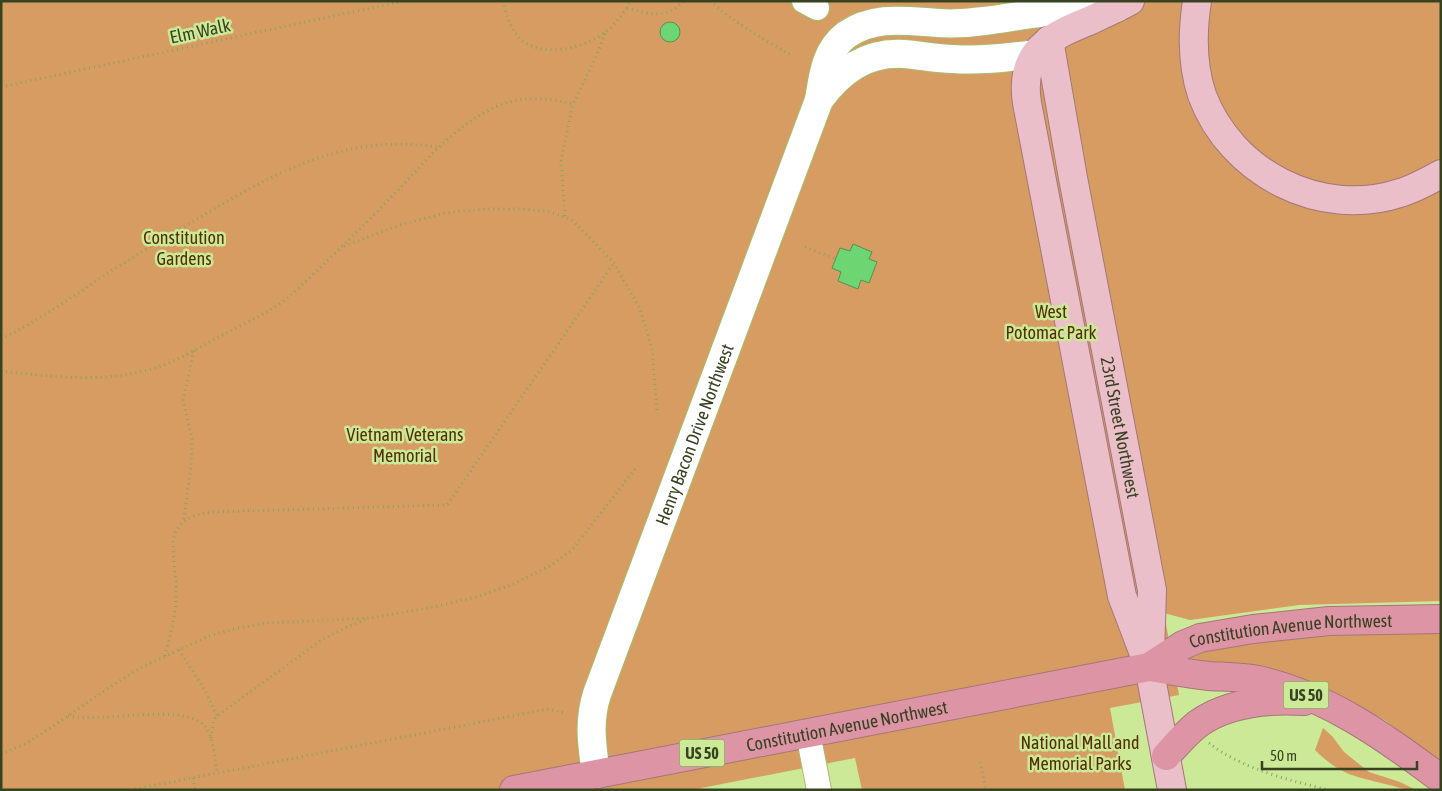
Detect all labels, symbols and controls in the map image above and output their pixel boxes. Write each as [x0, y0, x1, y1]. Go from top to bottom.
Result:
street label: Elm Walk [168, 14, 232, 48]
park label: Constitution Gardens [143, 227, 225, 269]
park label: West Potomac Park [1005, 301, 1097, 343]
street label: Henry Bacon Drive Northwest [651, 341, 737, 528]
street label: 23rd Street Northwest [1097, 355, 1145, 500]
park label: Vietnam Veterans Memorial [347, 424, 463, 466]
street label: Constitution Avenue Northwest [1186, 609, 1392, 652]
road number: US 50 [1284, 682, 1328, 708]
street label: Constitution Avenue Northwest [744, 696, 949, 755]
park label: National Mall and Memorial Parks [1020, 732, 1140, 774]
scale bar [1262, 738, 1417, 770]
road number: US 50 [680, 740, 724, 766]
text: 50 m [1270, 747, 1297, 764]

